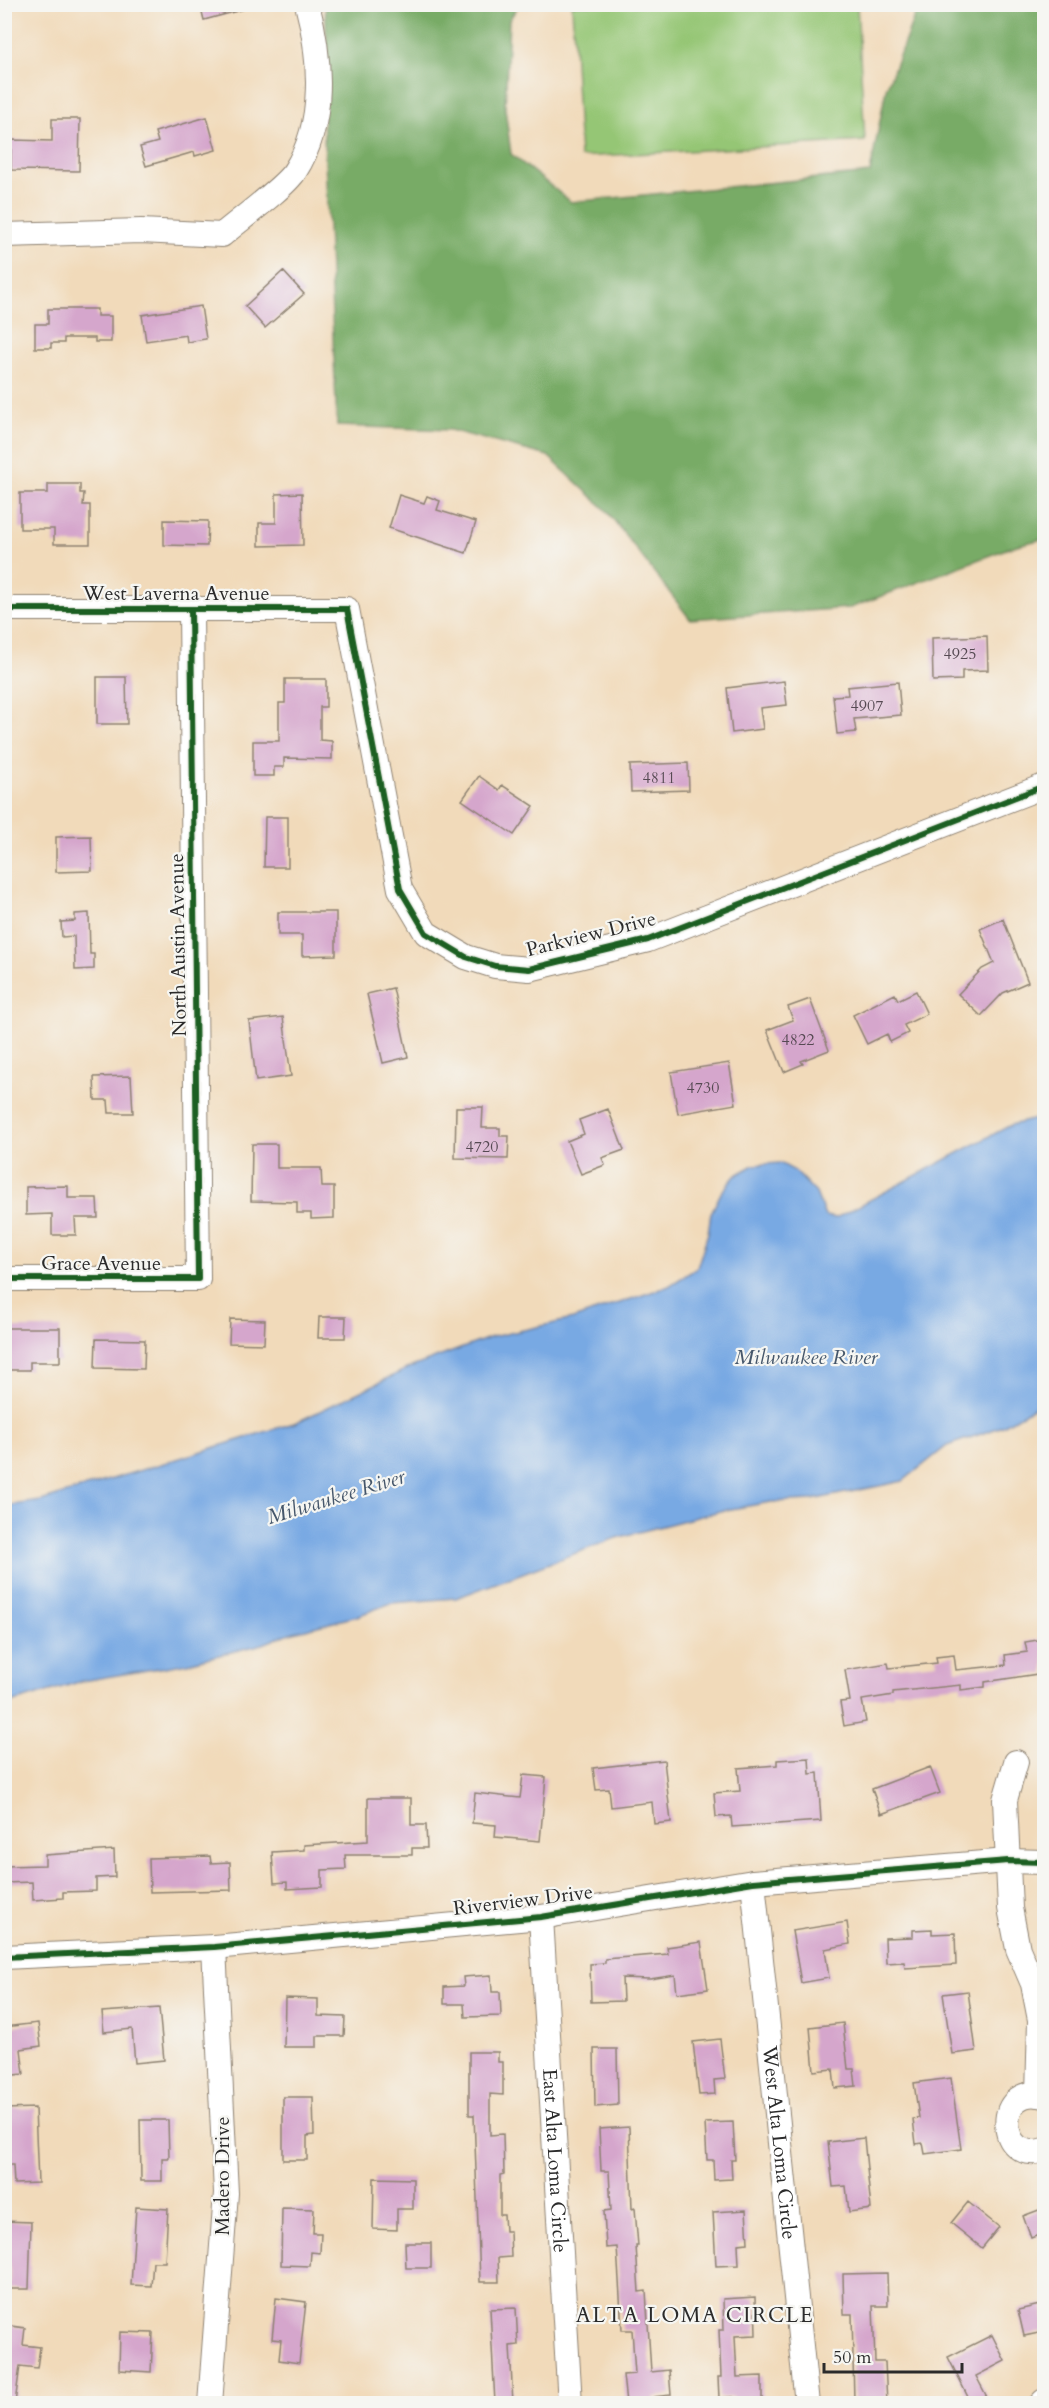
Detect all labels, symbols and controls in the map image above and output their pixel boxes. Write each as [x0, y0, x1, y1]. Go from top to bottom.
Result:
street label: West Laverna Avenue [81, 580, 270, 607]
house number: 4925 [944, 643, 976, 665]
house number: 4907 [851, 695, 883, 717]
house number: 4811 [643, 767, 675, 789]
street label: North Austin Avenue [163, 853, 193, 1037]
street label: Parkview Drive [523, 905, 659, 963]
house number: 4822 [782, 1029, 814, 1051]
house number: 4730 [687, 1077, 719, 1099]
house number: 4720 [466, 1136, 498, 1158]
street label: Grace Avenue [41, 1250, 161, 1277]
water label: Milwaukee River [734, 1343, 879, 1372]
water label: Milwaukee River [263, 1462, 410, 1532]
street label: Riverview Drive [452, 1878, 594, 1922]
street label: West Alta Loma Circle [756, 2043, 803, 2241]
street label: East Alta Loma Circle [537, 2068, 574, 2253]
street label: Madero Drive [209, 2116, 236, 2236]
district label: ALTA LOMA CIRCLE [576, 2301, 814, 2330]
scale bar [824, 2336, 962, 2374]
text: 50 m [833, 2345, 872, 2370]

